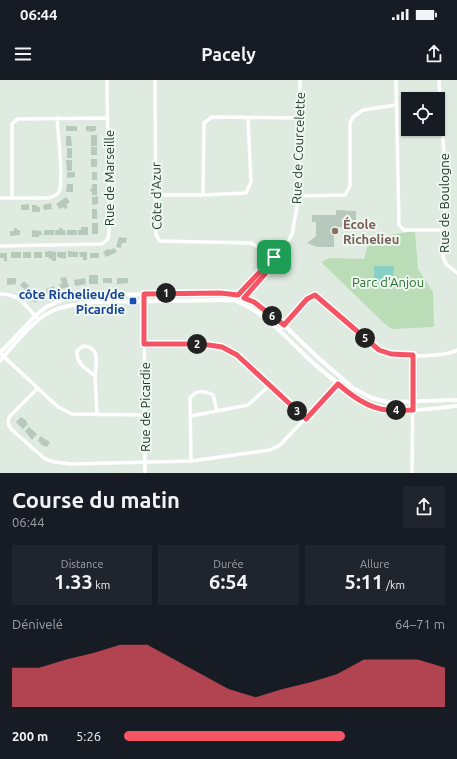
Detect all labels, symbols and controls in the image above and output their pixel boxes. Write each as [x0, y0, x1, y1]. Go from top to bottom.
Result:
text: 06:44 [20, 6, 58, 23]
icon: menu [12, 43, 34, 65]
icon: share [423, 43, 445, 65]
text: Pacely [201, 44, 256, 64]
street label: Rue de Courcelette [289, 92, 307, 204]
map controls [401, 92, 445, 136]
button: locate [401, 92, 445, 136]
street label: Rue de Marseille [102, 130, 116, 226]
street label: Rue de Boulogne [437, 153, 451, 253]
street label: Côte d'Azur [148, 162, 164, 230]
place label: École Richelieu [343, 216, 399, 246]
marker: École Richelieu [330, 226, 340, 236]
pin [257, 240, 291, 274]
icon: arrive [263, 246, 285, 268]
park label: Parc d'Anjou [352, 275, 424, 289]
pin: 1 [156, 283, 176, 303]
place label: côte Richelieu/de Picardie [19, 287, 125, 316]
text: 1 [163, 287, 169, 299]
marker: côte Richelieu/de Picardie [128, 296, 138, 306]
pin: 6 [262, 306, 282, 326]
text: 6 [269, 310, 275, 322]
pin: 5 [355, 328, 375, 348]
text: 5 [362, 332, 368, 344]
pin: 2 [187, 334, 207, 354]
text: 2 [194, 338, 200, 350]
street label: Rue de Picardie [138, 362, 152, 452]
pin: 4 [386, 400, 406, 420]
pin: 3 [287, 401, 307, 421]
text: 4 [393, 404, 399, 416]
text: 3 [294, 405, 300, 417]
button: share [403, 486, 445, 528]
text: Course du matin [12, 487, 180, 512]
text: 06:44 [12, 515, 45, 529]
text: Distance [61, 558, 103, 570]
text: Durée [213, 558, 244, 570]
text: Allure [360, 558, 390, 570]
text: 1.33 [54, 570, 93, 593]
text: 6:54 [209, 570, 248, 593]
text: 5:11 [345, 570, 383, 593]
text: km [93, 579, 110, 591]
text: /km [383, 579, 405, 591]
text: Dénivelé [12, 617, 63, 631]
text: 64–71 m [395, 617, 445, 631]
text: 200 m [12, 729, 48, 743]
text: 5:26 [76, 729, 101, 743]

